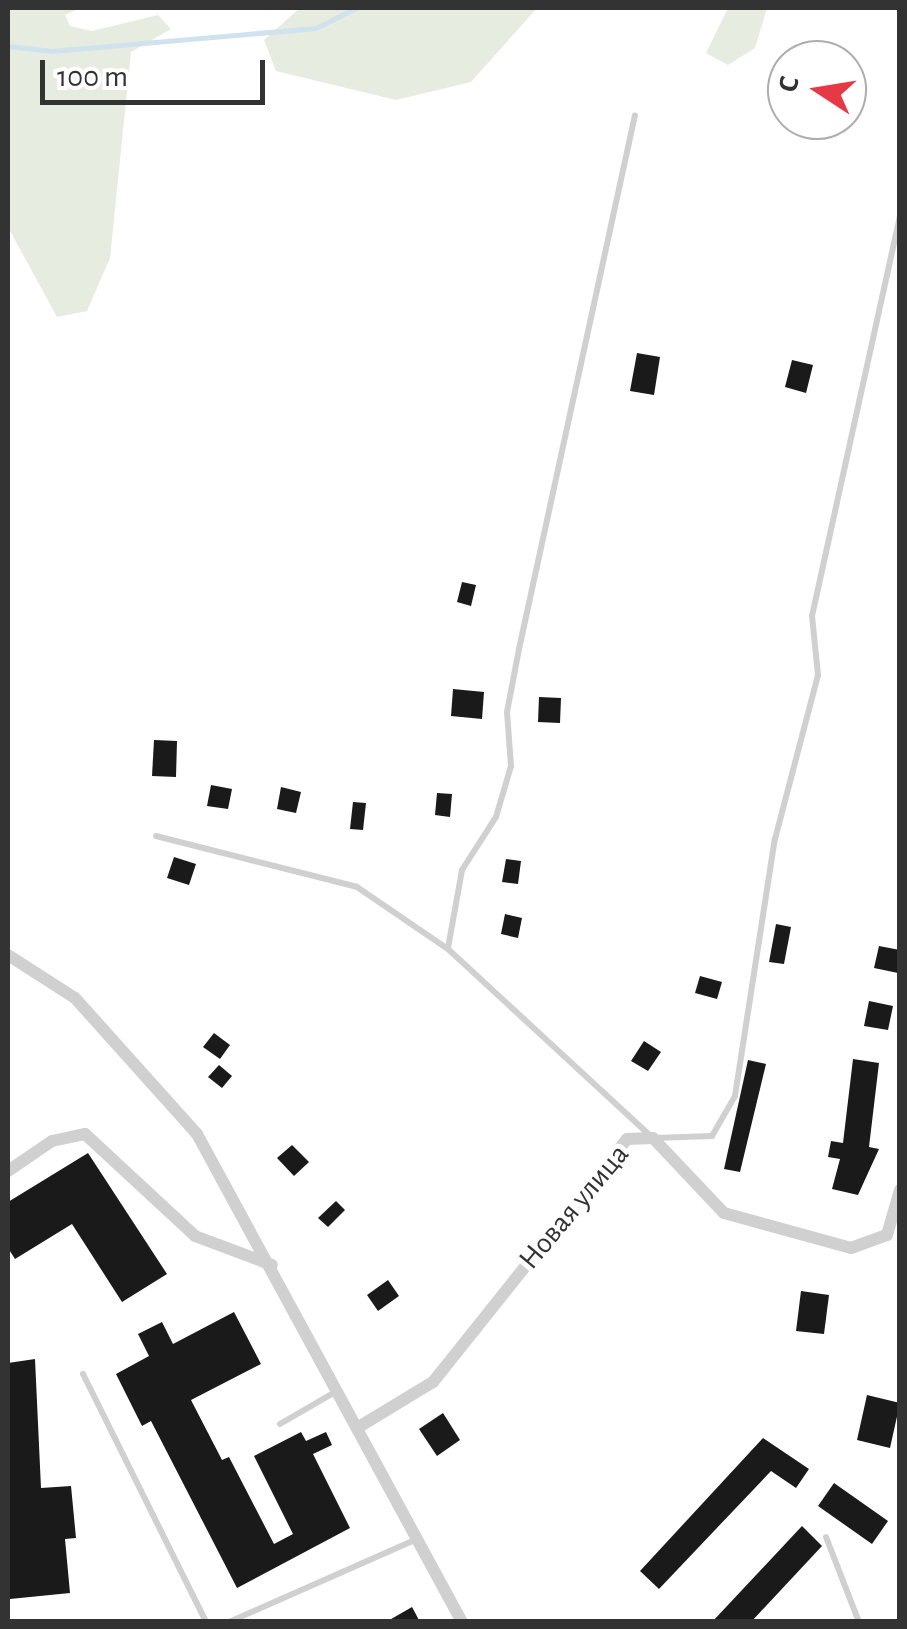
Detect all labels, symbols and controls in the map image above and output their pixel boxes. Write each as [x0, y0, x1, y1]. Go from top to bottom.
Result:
scale bar [45, 40, 270, 102]
north arrow [767, 40, 867, 140]
text: 100 m [57, 62, 128, 92]
text: С [774, 74, 805, 95]
street label: Новая улица [511, 1137, 637, 1277]

